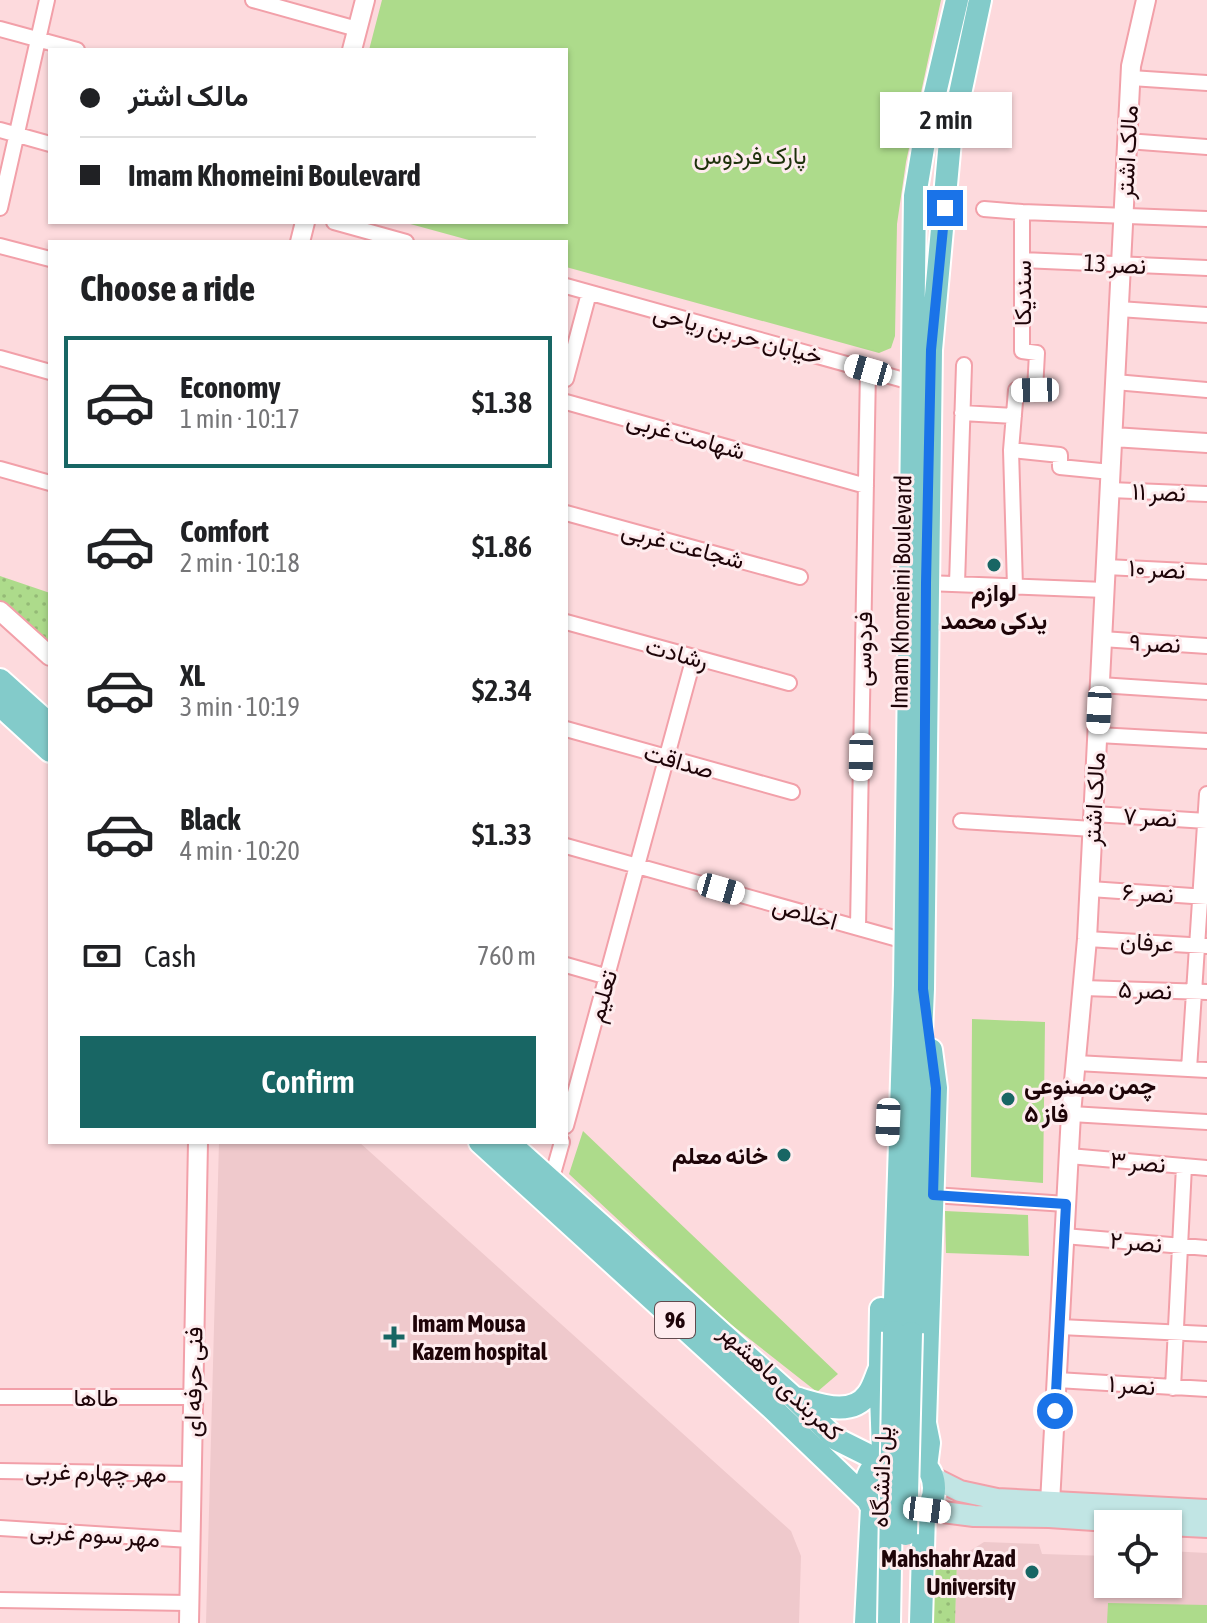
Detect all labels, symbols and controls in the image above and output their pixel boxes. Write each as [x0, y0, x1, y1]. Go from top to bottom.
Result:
text: مالک اشتر [128, 78, 249, 112]
callout: 2 min [879, 92, 1011, 148]
street label: مالک اشتر [1111, 104, 1145, 201]
text: 2 min [919, 105, 973, 135]
park label: پارک فردوس [694, 142, 806, 172]
text: Imam Khomeini Boulevard [128, 158, 421, 192]
route end [927, 190, 963, 226]
street label: نصر 13 [1083, 249, 1147, 281]
street label: سندیکا [1009, 260, 1037, 326]
text: Choose a ride [80, 267, 255, 309]
street label: خیابان حر بن ریاحی [650, 298, 825, 371]
car [842, 352, 894, 388]
icon: car [84, 366, 156, 438]
text: Economy [180, 370, 281, 404]
car [1011, 378, 1059, 402]
text: $1.38 [472, 385, 532, 419]
text: 1 min · 10:17 [180, 404, 300, 434]
street label: شهامت غربی [623, 405, 748, 467]
street label: Imam Khomeini Boulevard [885, 475, 917, 709]
street label: نصر ۱۱ [1132, 478, 1186, 508]
icon: car [84, 510, 156, 582]
text: Comfort [180, 514, 269, 548]
street label: شجاعت غربی [618, 516, 747, 576]
text: $1.86 [472, 529, 532, 563]
text: 2 min · 10:18 [180, 548, 300, 578]
street label: نصر ۱۰ [1128, 554, 1186, 586]
marker: لوازم یدکی محمد [985, 556, 1003, 574]
place label: لوازم یدکی محمد [941, 579, 1047, 635]
street label: فردوسی [849, 611, 879, 687]
street label: نصر ۹ [1128, 628, 1181, 660]
street label: رشادت [642, 632, 711, 676]
icon: car [84, 654, 156, 726]
text: XL [180, 658, 205, 692]
text: $2.34 [472, 673, 532, 707]
car [1086, 685, 1112, 735]
text: 3 min · 10:19 [180, 692, 300, 722]
car [849, 733, 873, 781]
street label: صداقت [641, 738, 717, 784]
street label: مالک اشتر [1078, 751, 1112, 848]
icon: car [84, 798, 156, 870]
text: Black [180, 802, 240, 836]
street label: نصر ۷ [1122, 802, 1178, 834]
text: $1.33 [472, 817, 532, 851]
text: 4 min · 10:20 [180, 836, 300, 866]
car [695, 871, 747, 907]
street label: نصر ۶ [1121, 878, 1175, 910]
street label: اخلاص [769, 891, 840, 936]
street label: عرفان [1119, 927, 1174, 959]
icon: cash [80, 934, 124, 978]
text: Cash [144, 939, 197, 973]
text: 760 m [477, 941, 536, 971]
street label: تعلیم [582, 967, 625, 1026]
street label: نصر ۵ [1117, 976, 1173, 1006]
button: Confirm [80, 1036, 536, 1128]
place label: چمن مصنوعی فاز ۵ [1024, 1072, 1156, 1129]
marker: چمن مصنوعی فاز ۵ [999, 1090, 1017, 1108]
car [875, 1098, 901, 1146]
place label: خانه معلم [672, 1142, 768, 1172]
marker: خانه معلم [775, 1146, 793, 1164]
street label: نصر ۳ [1109, 1146, 1167, 1180]
street label: نصر ۲ [1108, 1226, 1163, 1260]
road number: 96 [655, 1302, 695, 1338]
place label: Imam Mousa Kazem hospital [412, 1310, 548, 1365]
street label: کمربندی ماهشهر [712, 1317, 848, 1447]
street label: فنی حرفه ای [179, 1326, 209, 1438]
marker: Imam Mousa Kazem hospital [383, 1326, 405, 1348]
street label: نصر ۱ [1107, 1370, 1156, 1402]
street label: طاها [74, 1384, 118, 1411]
route start [1037, 1393, 1073, 1429]
street label: پل دانشگاه [866, 1426, 899, 1528]
street label: مهر چهارم غربی [25, 1457, 167, 1490]
car [902, 1495, 952, 1525]
map controls [1094, 1510, 1182, 1598]
button: locate [1094, 1510, 1182, 1598]
street label: مهر سوم غربی [29, 1516, 161, 1555]
place label: Mahshahr Azad University [881, 1545, 1016, 1600]
marker: Mahshahr Azad University [1023, 1563, 1041, 1581]

